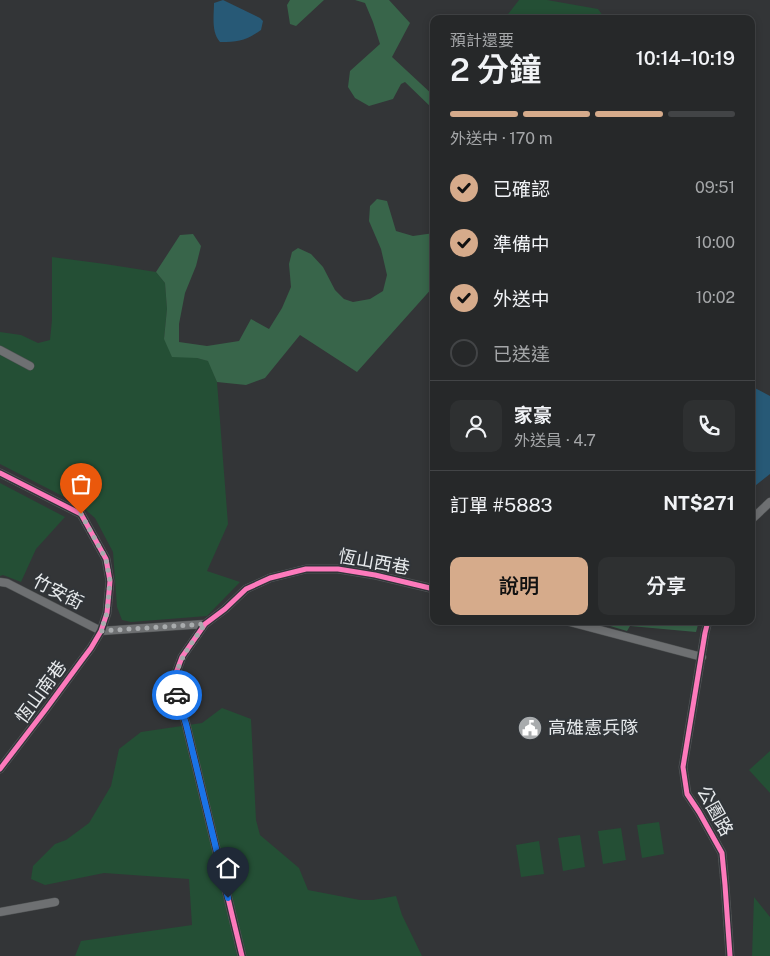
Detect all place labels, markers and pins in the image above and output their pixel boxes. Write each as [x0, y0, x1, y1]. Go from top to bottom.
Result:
pin [60, 463, 102, 514]
public building icon: 高雄憲兵隊 [517, 715, 543, 741]
place label: 高雄憲兵隊 [548, 717, 638, 738]
pin [207, 847, 249, 898]

